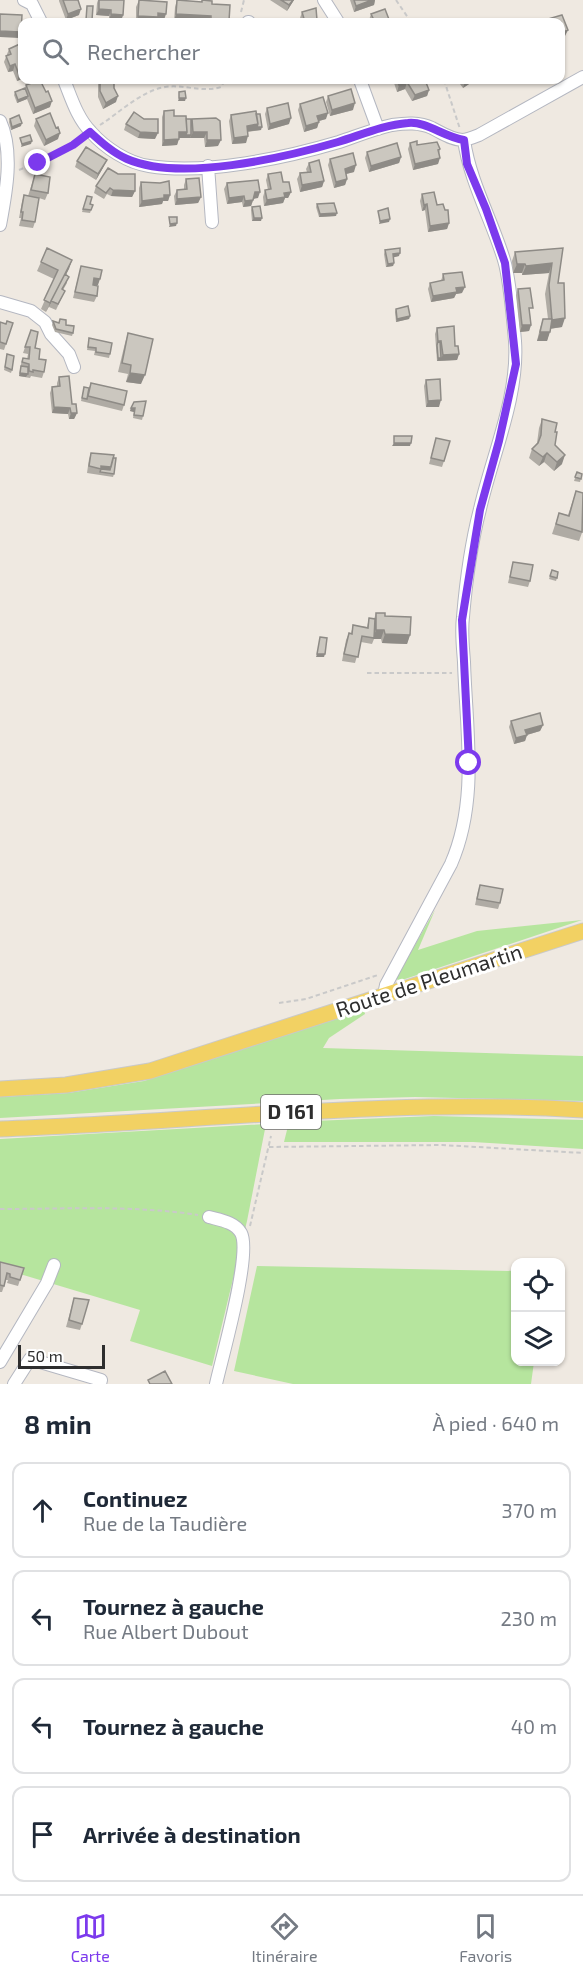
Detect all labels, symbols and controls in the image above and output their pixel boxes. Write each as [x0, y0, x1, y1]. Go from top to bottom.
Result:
search box [18, 18, 565, 84]
icon: search [39, 35, 72, 68]
text: Rechercher [87, 38, 200, 64]
route end [24, 149, 50, 175]
route start [455, 749, 481, 775]
street label: Route de Pleumartin [332, 938, 525, 1021]
road number: D 161 [261, 1095, 321, 1129]
map controls [511, 1258, 565, 1366]
button: locate [511, 1258, 565, 1312]
button: layers [511, 1312, 565, 1366]
scale bar [18, 1342, 105, 1370]
text: 50 m [27, 1346, 63, 1365]
text: 8 min [24, 1408, 92, 1439]
text: À pied · 640 m [432, 1411, 559, 1435]
text: Continuez [83, 1485, 187, 1511]
icon: ahead [26, 1494, 59, 1527]
text: 370 m [502, 1498, 557, 1522]
text: Rue de la Taudière [83, 1511, 247, 1535]
text: Tournez à gauche [83, 1593, 264, 1619]
icon: left [26, 1602, 59, 1635]
text: 230 m [501, 1606, 557, 1630]
text: Rue Albert Dubout [83, 1619, 249, 1643]
icon: left [26, 1710, 59, 1743]
text: Tournez à gauche [83, 1713, 264, 1739]
text: 40 m [511, 1714, 557, 1738]
icon: arrive [26, 1818, 59, 1851]
text: Arrivée à destination [83, 1821, 301, 1847]
tab: Carte [71, 1910, 110, 1965]
tab: Itinéraire [251, 1910, 318, 1965]
tab: Favoris [459, 1910, 512, 1965]

